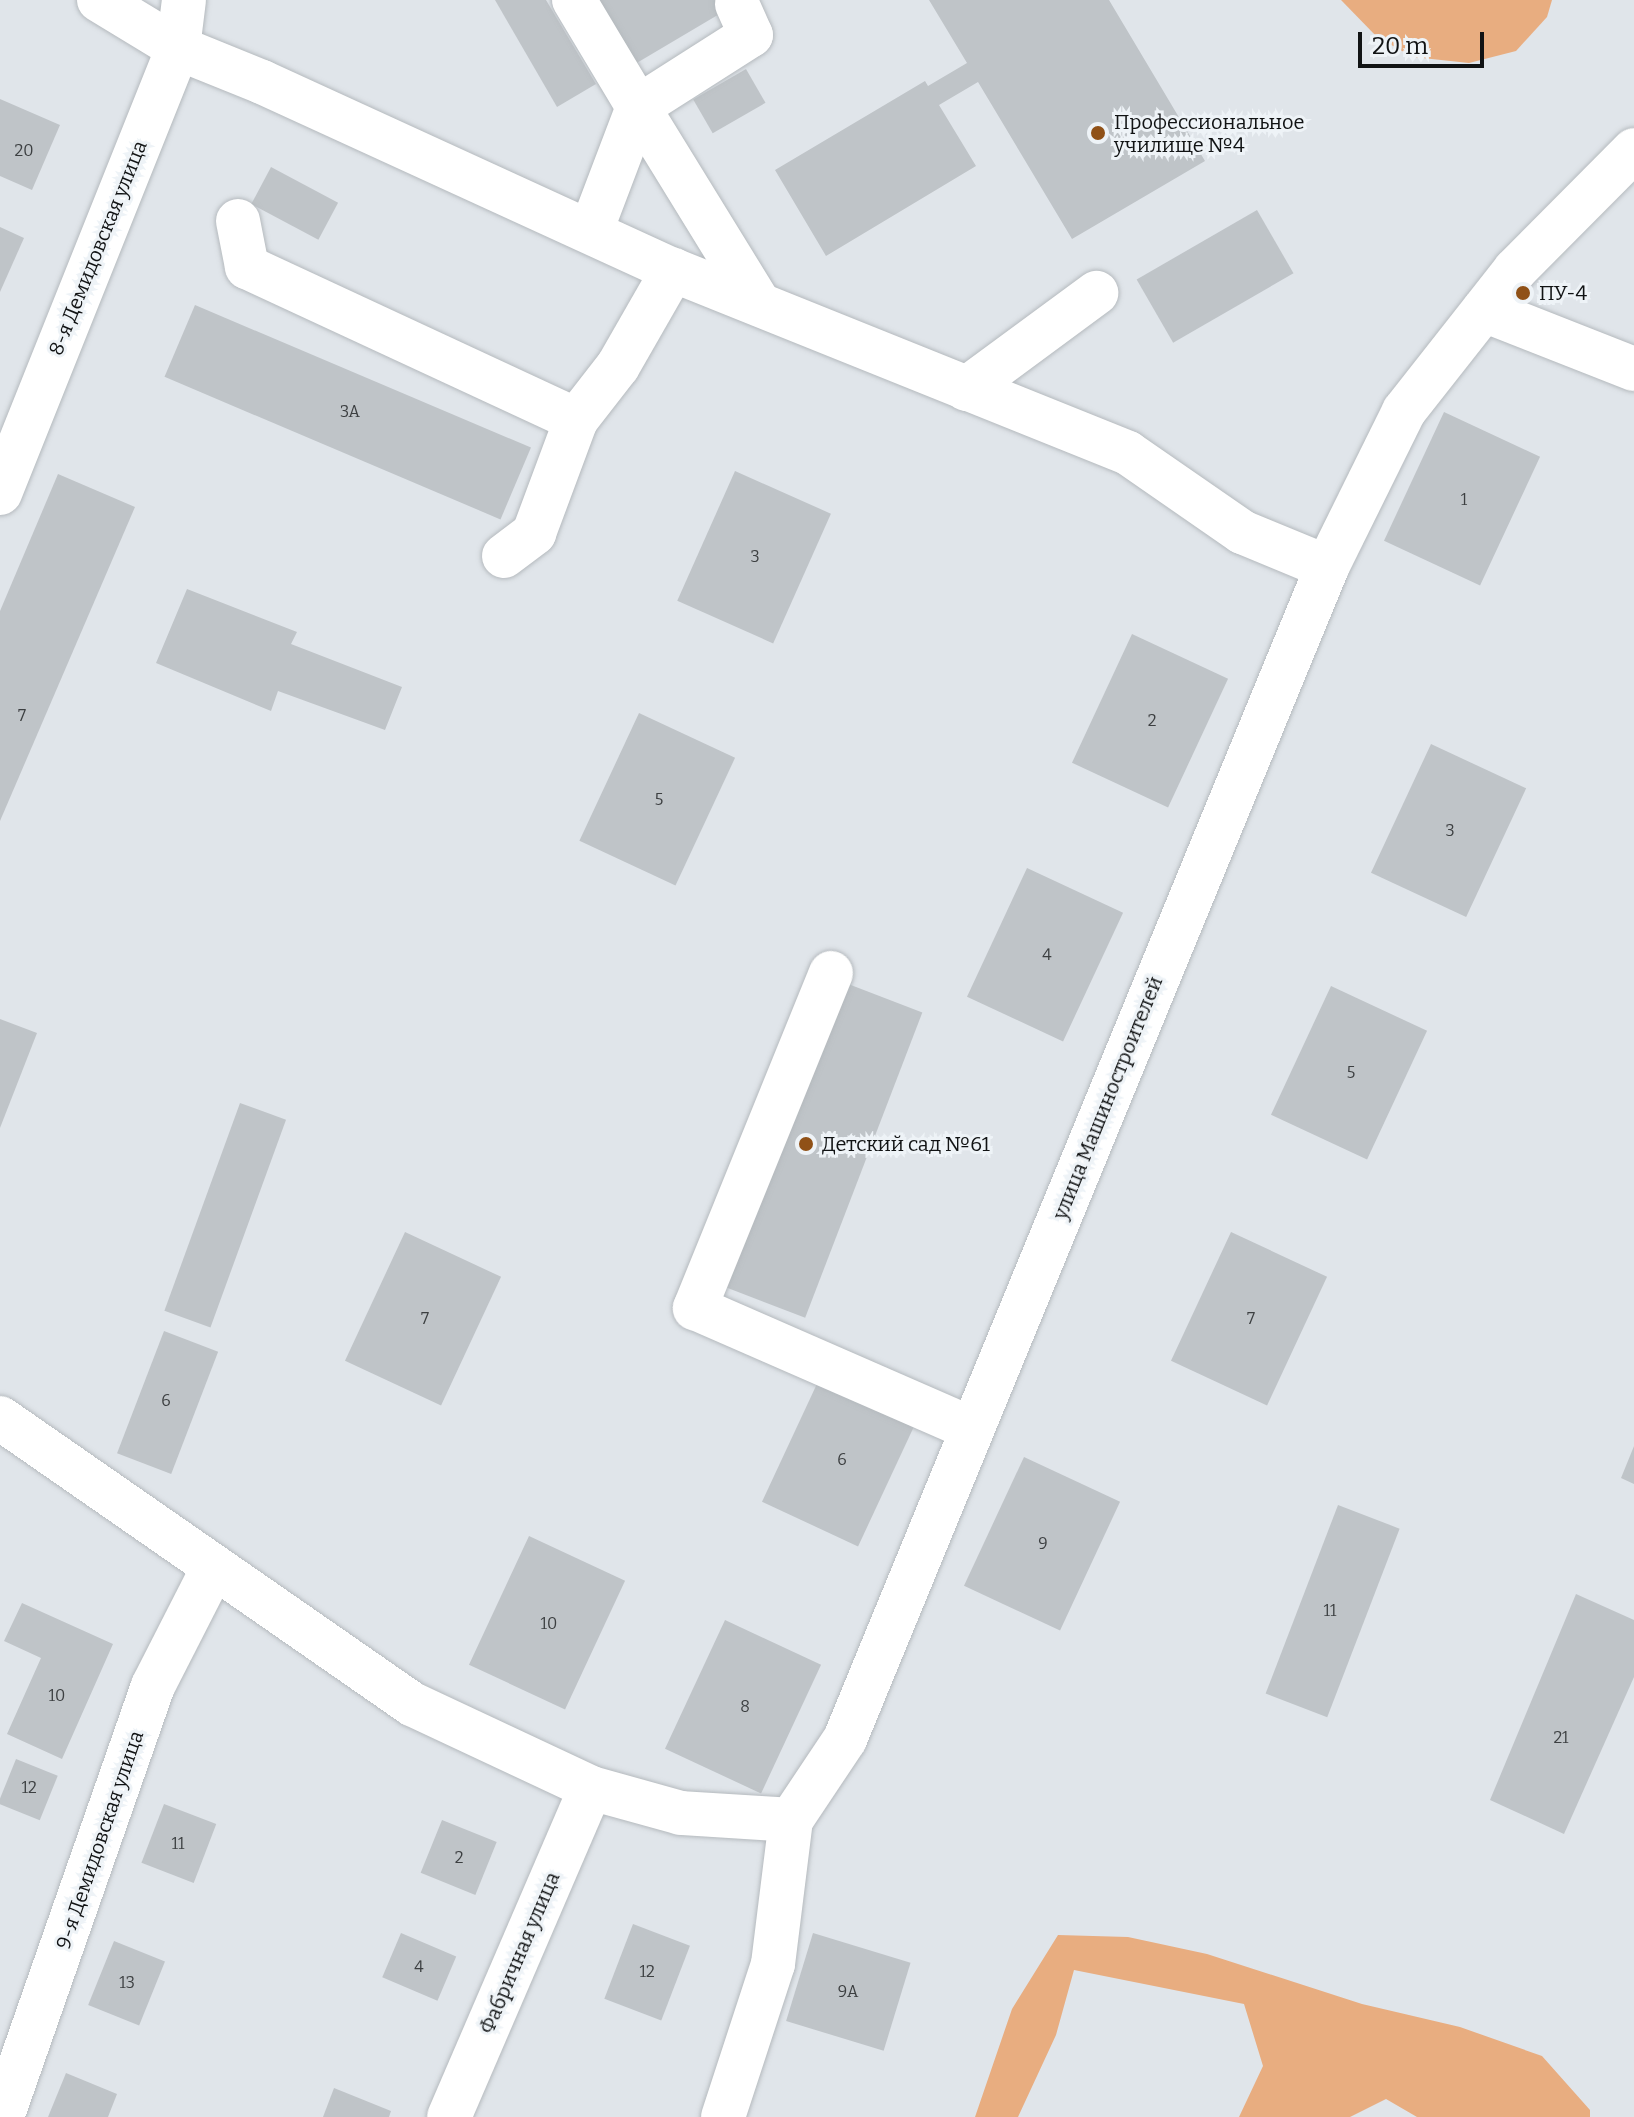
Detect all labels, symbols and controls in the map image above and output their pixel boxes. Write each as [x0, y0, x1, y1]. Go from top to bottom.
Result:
scale bar [1362, 16, 1488, 66]
text: 20 m [1372, 32, 1428, 60]
place label: Профессиональное училище №4 [1114, 110, 1304, 157]
marker: Профессиональное училище №4 [1089, 124, 1107, 142]
street label: 8-я Демидовская улица [44, 137, 152, 359]
house number: 20 [15, 141, 33, 161]
place label: ПУ-4 [1539, 281, 1587, 305]
marker: ПУ-4 [1514, 284, 1532, 302]
house number: 3А [340, 402, 360, 422]
house number: 1 [1461, 490, 1467, 510]
house number: 3 [750, 547, 760, 567]
house number: 7 [18, 706, 26, 726]
house number: 2 [1148, 711, 1156, 731]
house number: 5 [655, 790, 663, 810]
house number: 3 [1445, 821, 1455, 841]
house number: 4 [1042, 945, 1052, 965]
street label: улица Машиностроителей [1048, 973, 1168, 1223]
house number: 5 [1347, 1063, 1355, 1083]
place label: Детский сад №61 [822, 1132, 990, 1156]
marker: Детский сад №61 [797, 1135, 815, 1153]
house number: 7 [421, 1309, 429, 1329]
house number: 7 [1247, 1309, 1255, 1329]
house number: 6 [161, 1391, 171, 1411]
house number: 6 [837, 1450, 847, 1470]
house number: 9 [1038, 1534, 1048, 1554]
house number: 11 [1324, 1601, 1336, 1621]
house number: 10 [541, 1614, 557, 1634]
house number: 10 [49, 1686, 65, 1706]
house number: 8 [740, 1697, 750, 1717]
street label: 9-я Демидовская улица [51, 1728, 149, 1952]
house number: 21 [1553, 1728, 1569, 1748]
house number: 12 [21, 1778, 37, 1798]
house number: 11 [172, 1834, 184, 1854]
house number: 2 [455, 1848, 463, 1868]
street label: Фабричная улица [475, 1868, 565, 2038]
house number: 4 [414, 1957, 424, 1977]
house number: 12 [639, 1962, 655, 1982]
house number: 13 [119, 1973, 135, 1993]
house number: 9А [838, 1982, 858, 2002]

